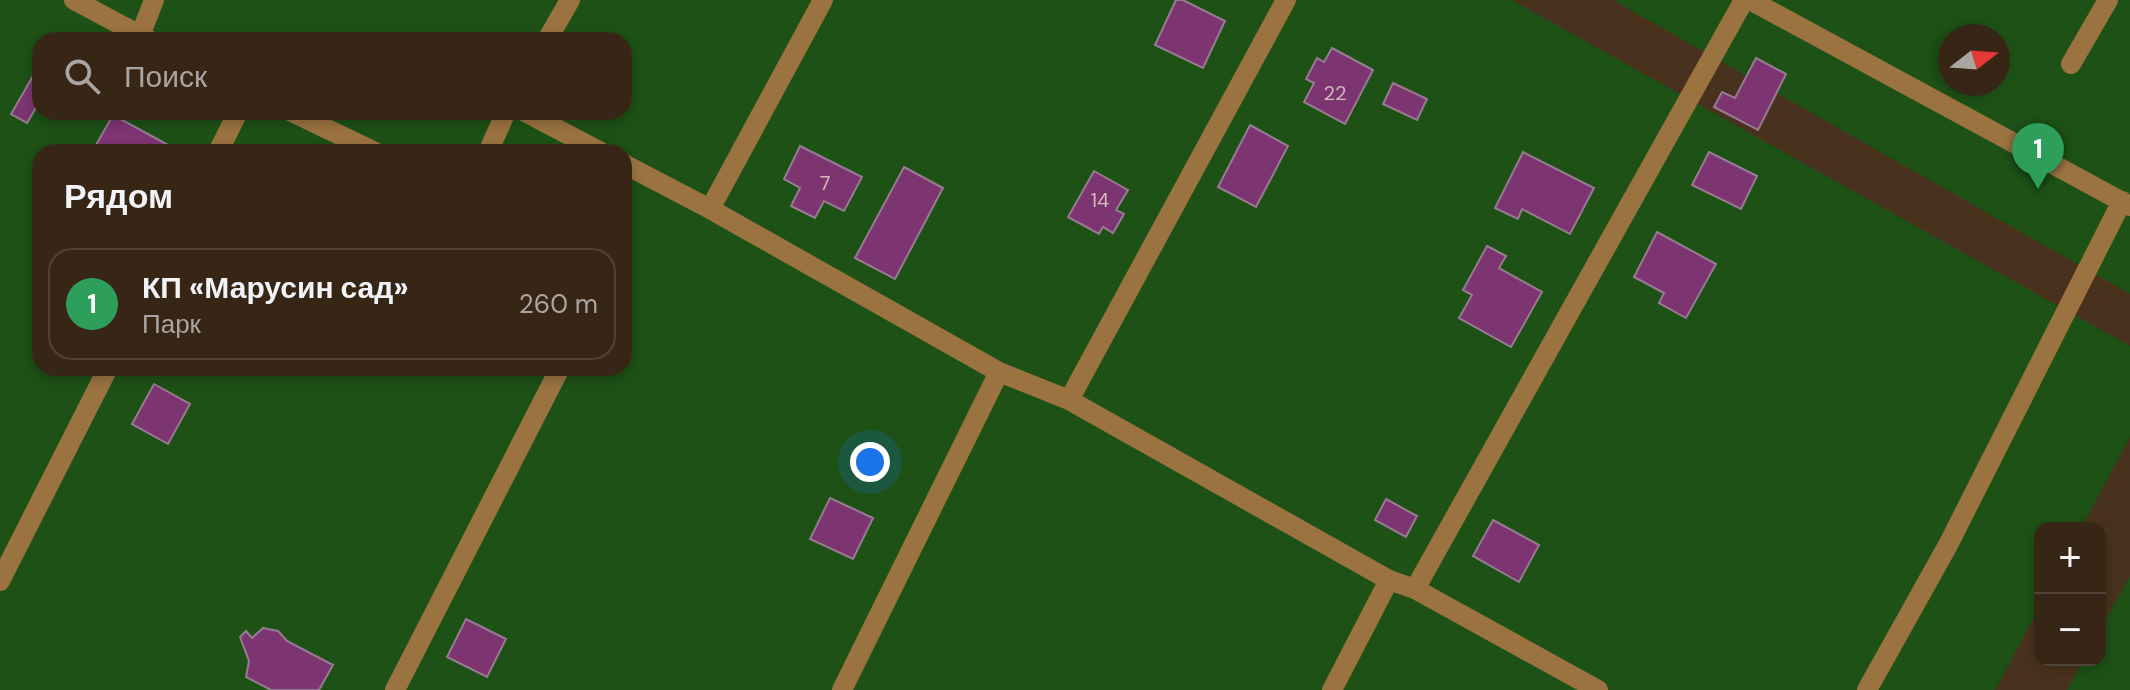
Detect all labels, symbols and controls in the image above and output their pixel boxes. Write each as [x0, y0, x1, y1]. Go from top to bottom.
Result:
north arrow [1938, 24, 2010, 96]
search box [32, 32, 632, 120]
icon: search [60, 54, 104, 98]
text: Поиск [124, 57, 207, 96]
house number: 22 [1323, 80, 1347, 106]
pin: 1 [2012, 123, 2064, 189]
house number: 7 [820, 170, 830, 196]
text: Рядом [64, 174, 173, 219]
house number: 14 [1091, 187, 1109, 213]
text: КП «Марусин сад» [142, 268, 409, 307]
text: 1 [87, 287, 97, 321]
text: 260 m [519, 287, 598, 321]
text: Парк [142, 307, 201, 341]
your location [850, 442, 890, 482]
map controls [2034, 522, 2106, 666]
button: + [2034, 522, 2106, 594]
button: − [2034, 594, 2106, 666]

